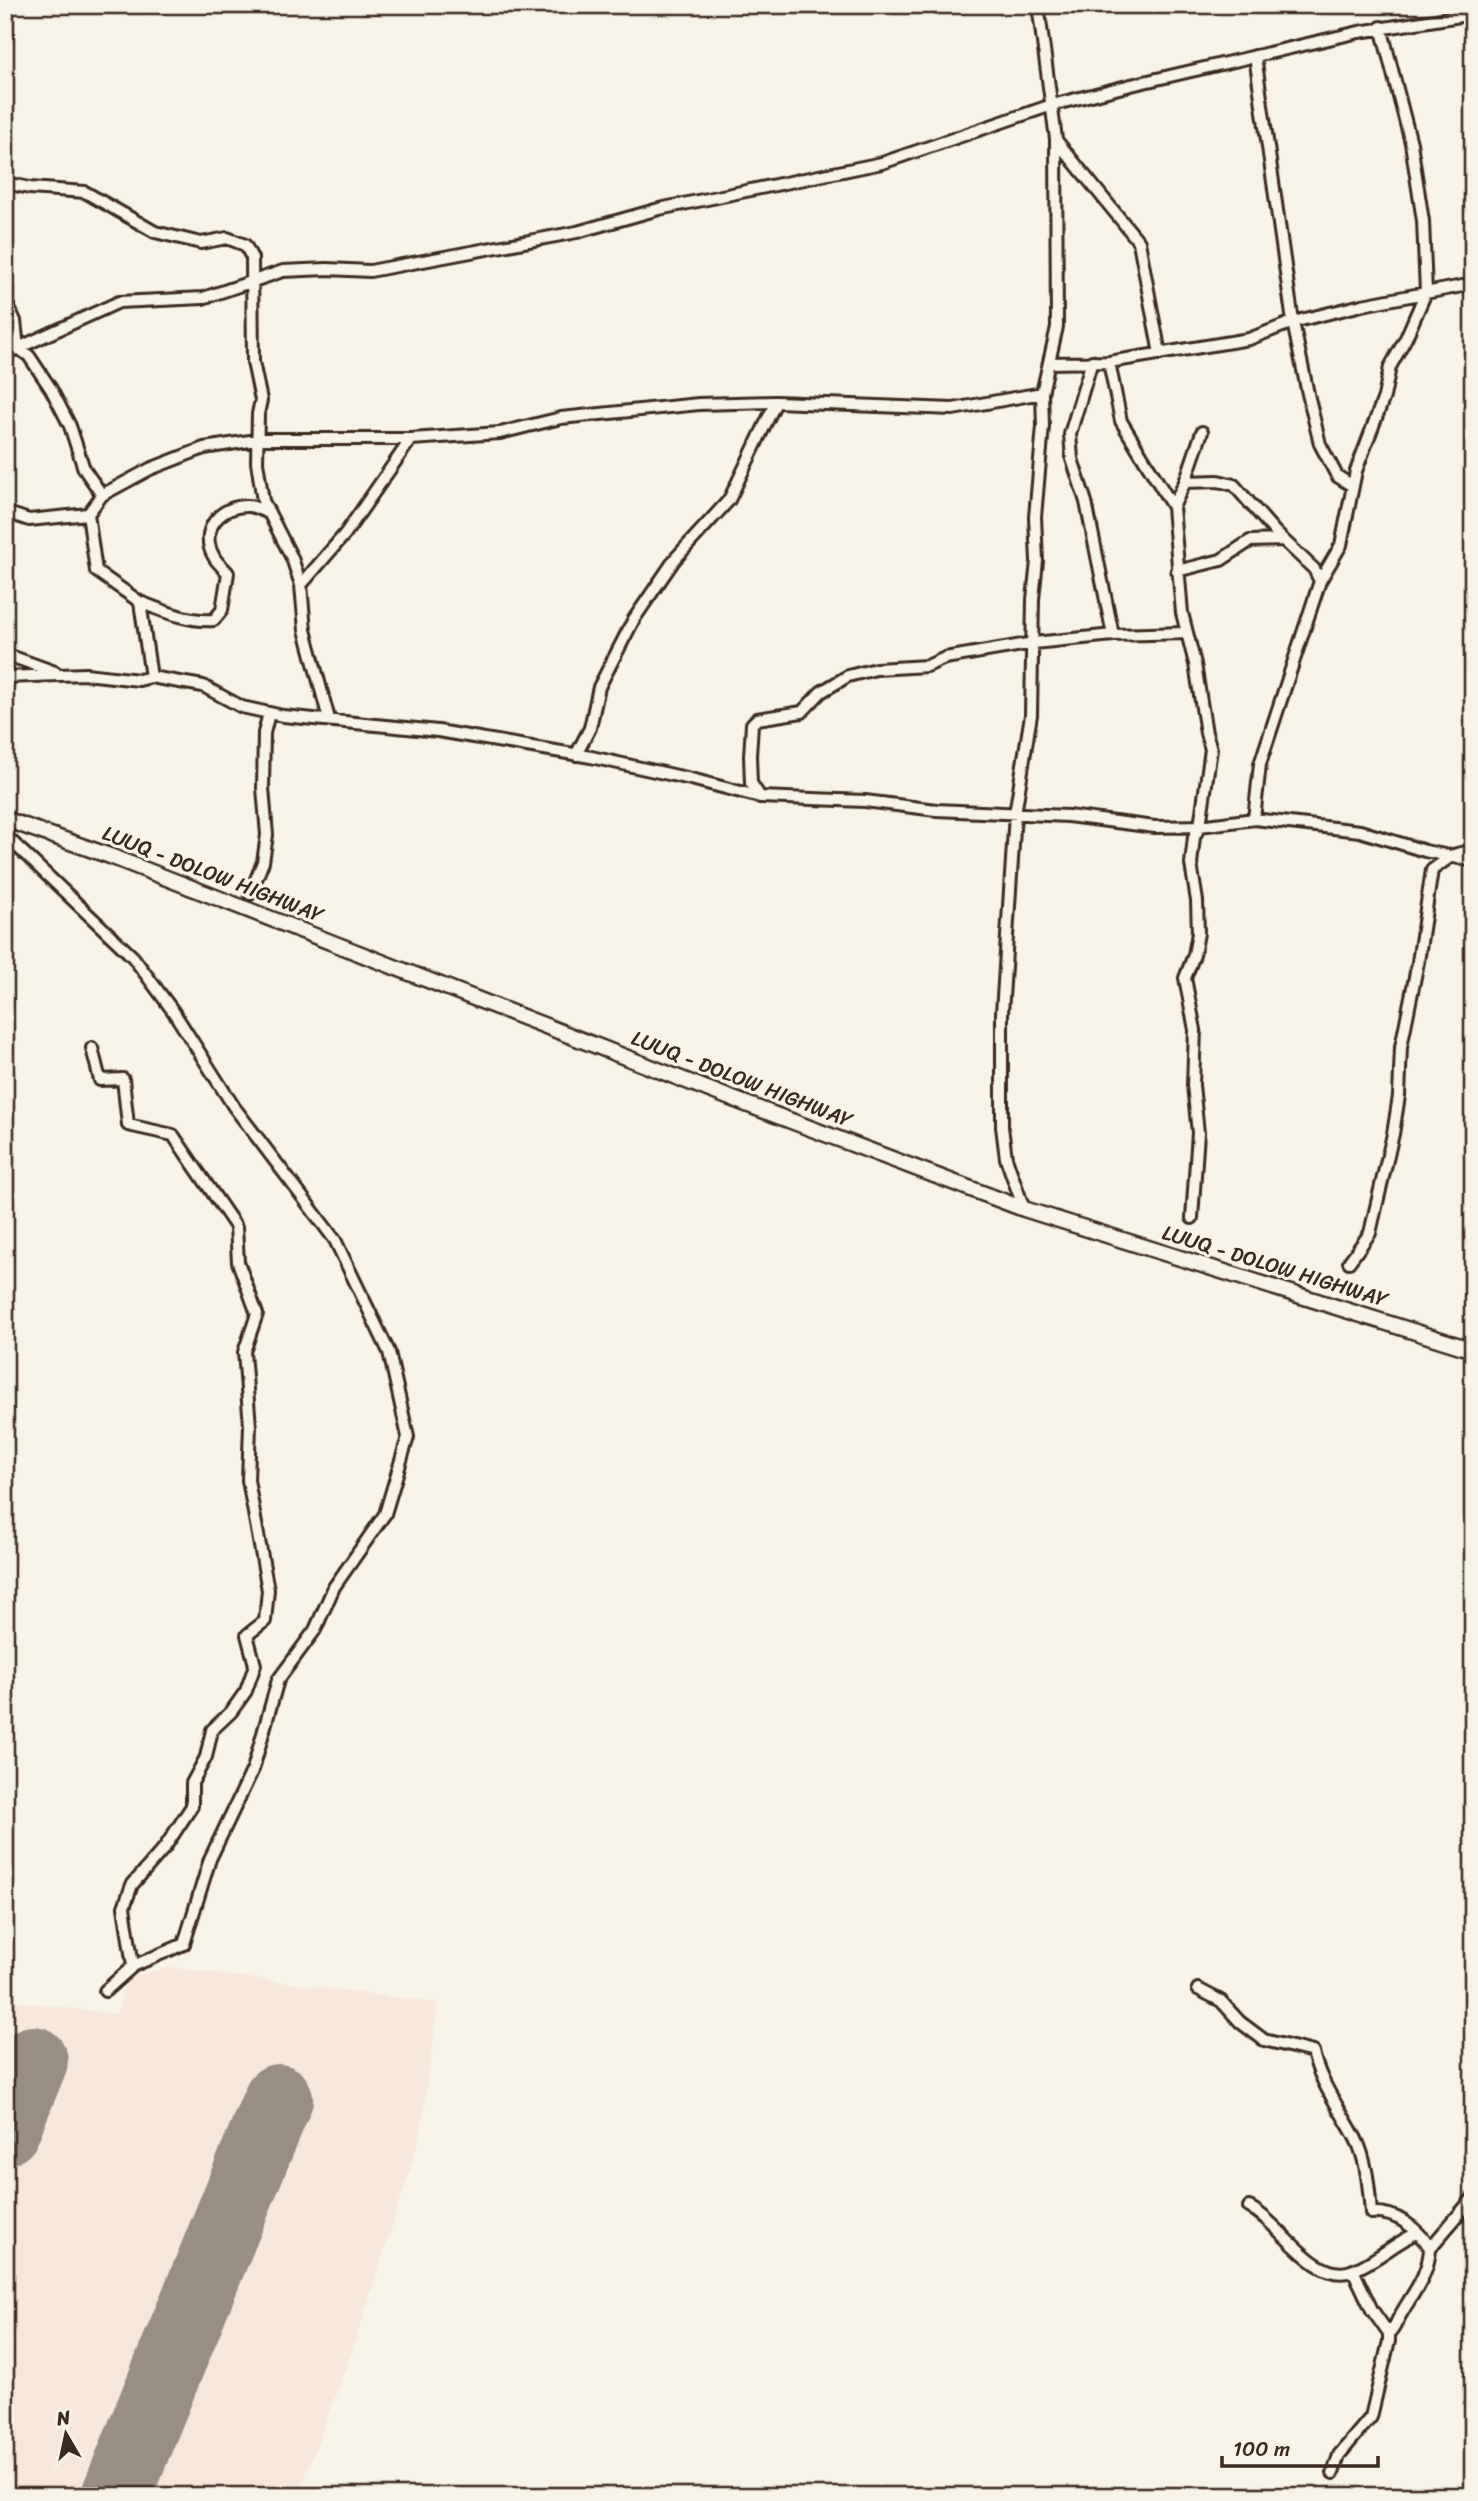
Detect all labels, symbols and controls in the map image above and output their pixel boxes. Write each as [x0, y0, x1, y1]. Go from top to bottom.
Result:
street label: LUUQ - DOLOW HIGHWAY [97, 814, 330, 934]
street label: LUUQ - DOLOW HIGHWAY [626, 1019, 859, 1139]
street label: LUUQ - DOLOW HIGHWAY [1157, 1214, 1394, 1319]
north arrow [32, 2400, 102, 2470]
text: N [53, 2400, 73, 2435]
scale bar [1222, 2424, 1378, 2468]
text: 100 m [1233, 2430, 1290, 2468]

